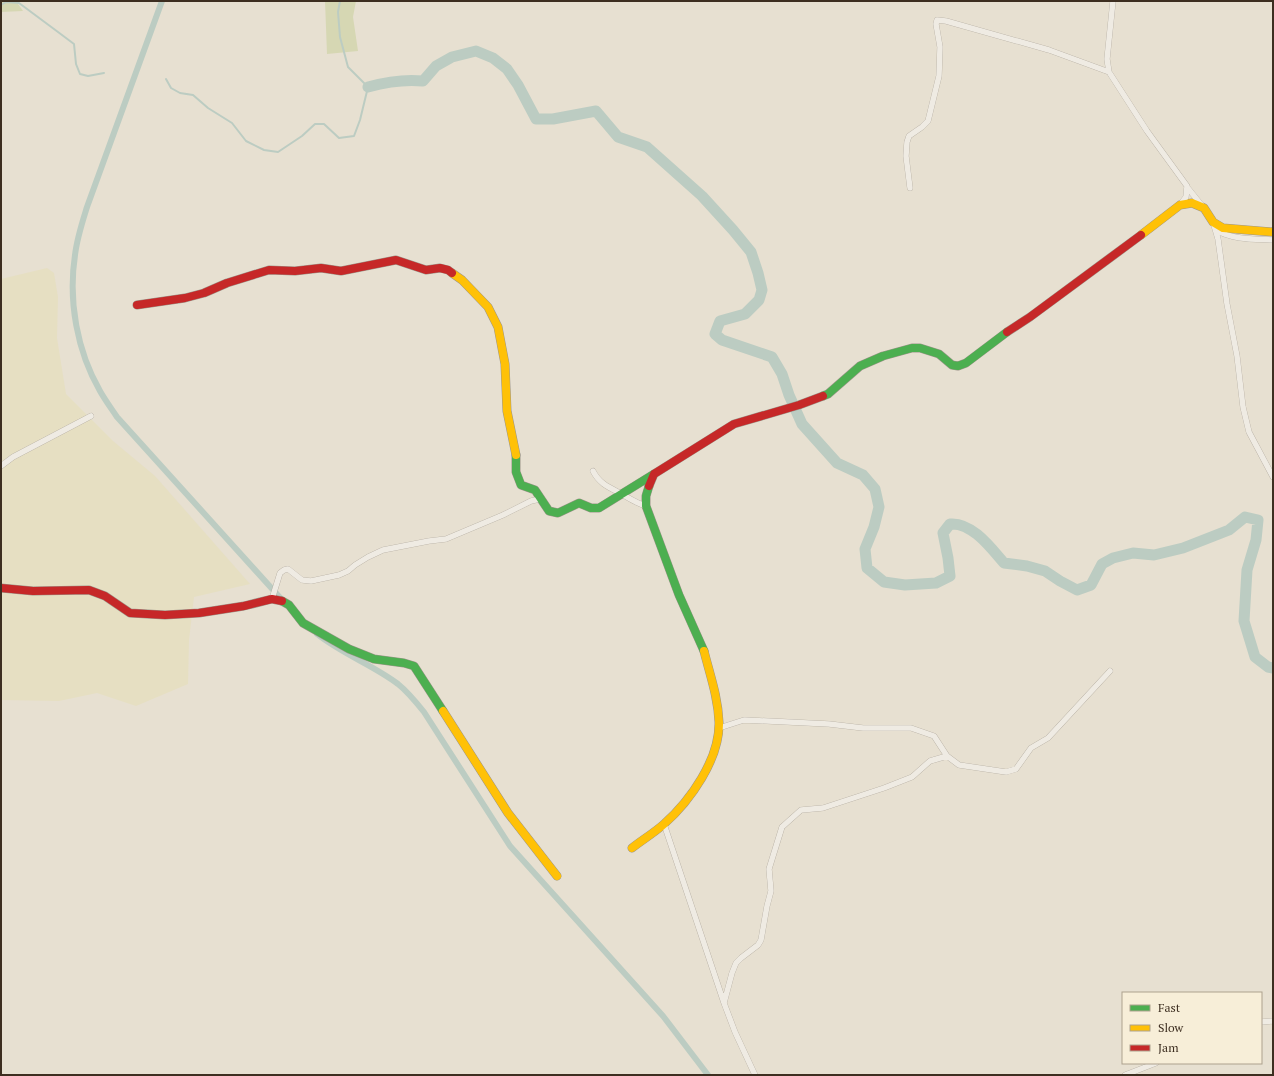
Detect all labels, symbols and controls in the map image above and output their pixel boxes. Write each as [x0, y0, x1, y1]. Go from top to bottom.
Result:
legend [1122, 992, 1262, 1064]
text: Fast [1158, 1000, 1181, 1015]
text: Slow [1158, 1020, 1184, 1035]
text: Jam [1158, 1040, 1179, 1055]

